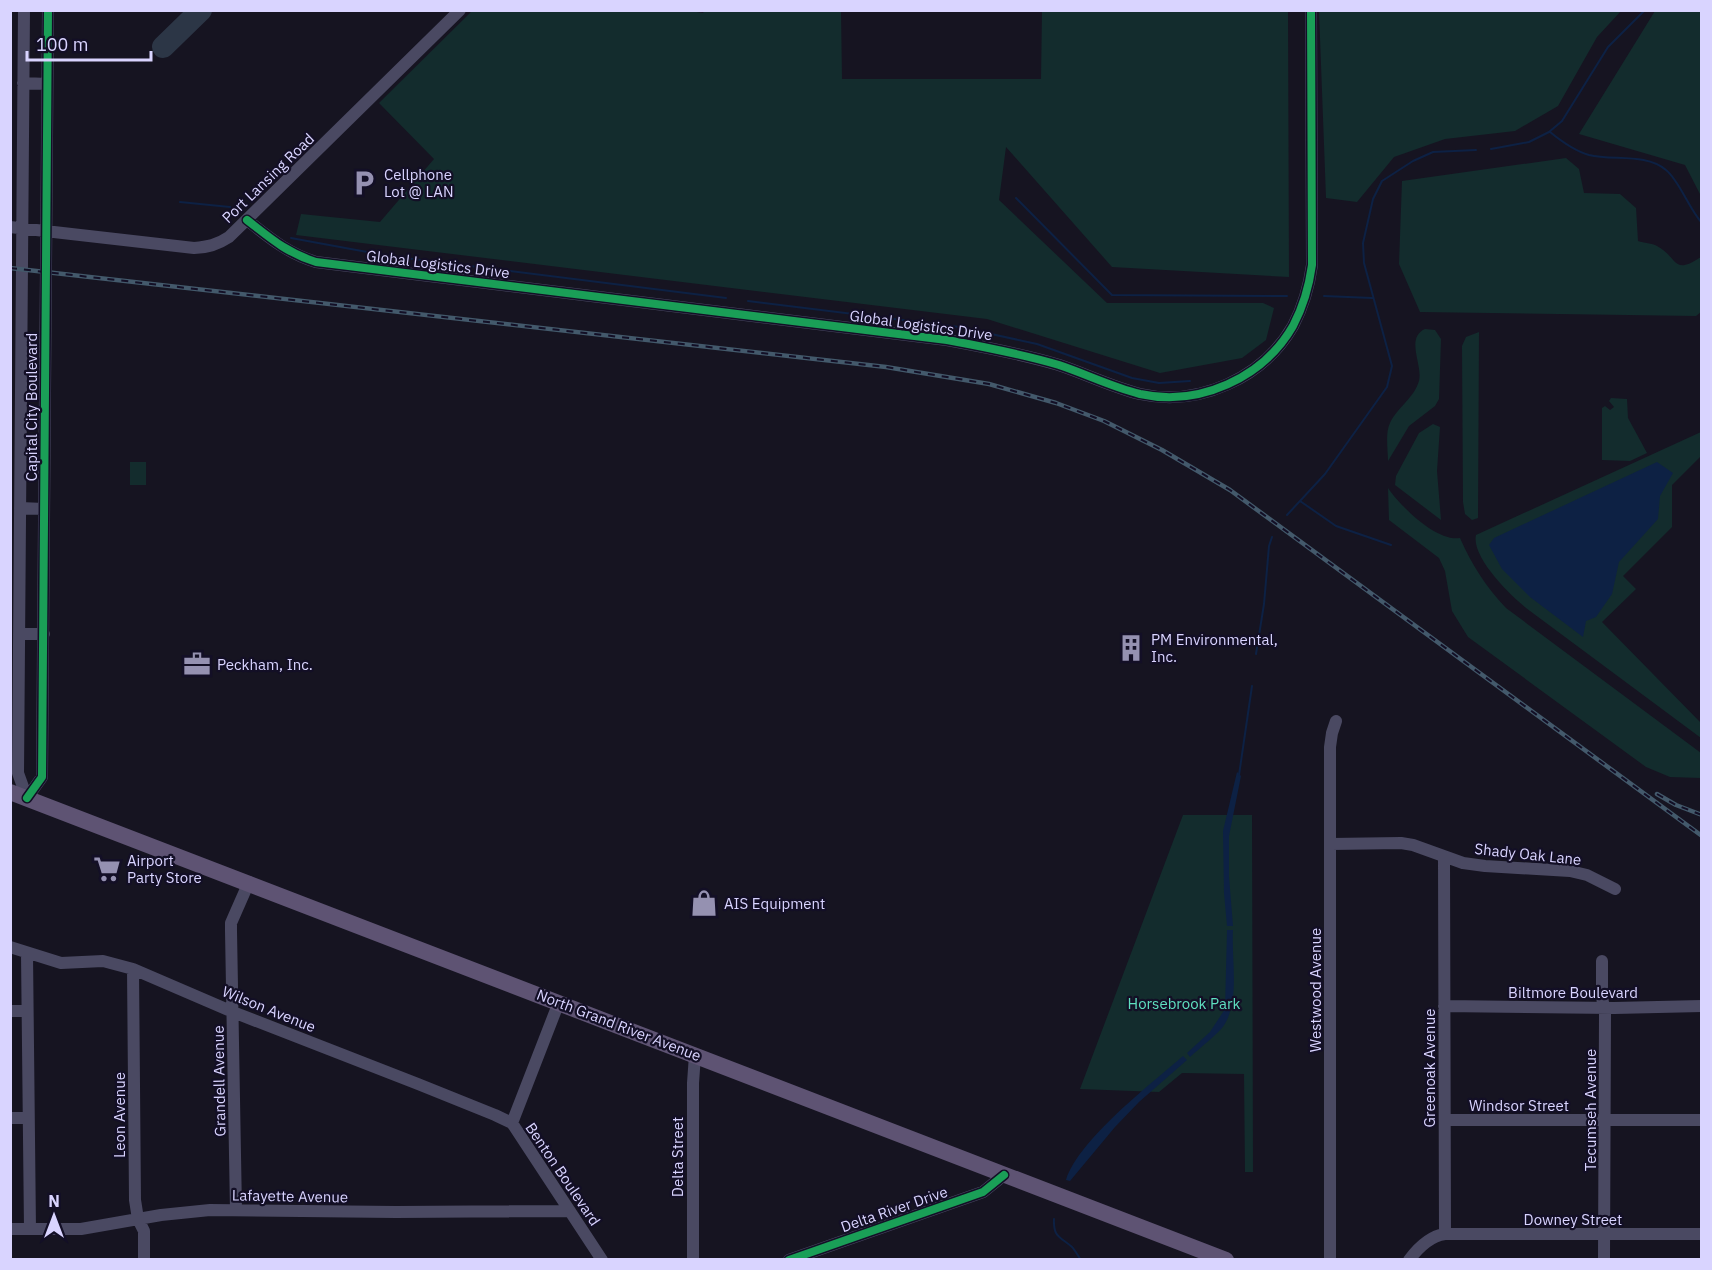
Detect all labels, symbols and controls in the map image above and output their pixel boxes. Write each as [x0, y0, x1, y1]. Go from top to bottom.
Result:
scale bar [27, 24, 152, 62]
text: 100 m [36, 33, 88, 56]
street label: Port Lansing Road [218, 129, 318, 227]
place label: Cellphone Lot @ LAN [384, 165, 454, 201]
parking icon: Cellphone Lot @ LAN [349, 168, 379, 198]
street label: Global Logistics Drive [365, 246, 511, 282]
street label: Global Logistics Drive [848, 306, 994, 344]
street label: Capital City Boulevard [22, 333, 41, 481]
place label: PM Environmental, Inc. [1151, 630, 1278, 666]
building icon: PM Environmental, Inc. [1116, 633, 1146, 663]
office icon: Peckham, Inc. [182, 649, 212, 679]
place label: Peckham, Inc. [217, 655, 313, 674]
street label: Shady Oak Lane [1474, 839, 1582, 869]
place label: Airport Party Store [127, 851, 202, 887]
supermarket icon: Airport Party Store [92, 854, 122, 884]
shop icon: AIS Equipment [689, 888, 719, 918]
place label: AIS Equipment [724, 894, 825, 913]
street label: Westwood Avenue [1306, 928, 1325, 1052]
street label: Wilson Avenue [220, 982, 318, 1036]
street label: Biltmore Boulevard [1508, 983, 1638, 1002]
street label: North Grand River Avenue [534, 985, 704, 1065]
park label: Horsebrook Park [1128, 994, 1240, 1013]
street label: Greenoak Avenue [1420, 1009, 1439, 1127]
street label: Grandell Avenue [209, 1025, 229, 1137]
street label: Tecumseh Avenue [1581, 1049, 1600, 1171]
street label: Leon Avenue [110, 1072, 129, 1158]
street label: Windsor Street [1469, 1096, 1569, 1115]
street label: Delta Street [668, 1117, 687, 1197]
street label: Benton Boulevard [521, 1119, 605, 1229]
street label: Delta River Drive [838, 1182, 950, 1236]
street label: Lafayette Avenue [232, 1185, 348, 1207]
north arrow [24, 1186, 84, 1246]
text: N [48, 1191, 60, 1211]
street label: Downey Street [1524, 1210, 1622, 1229]

